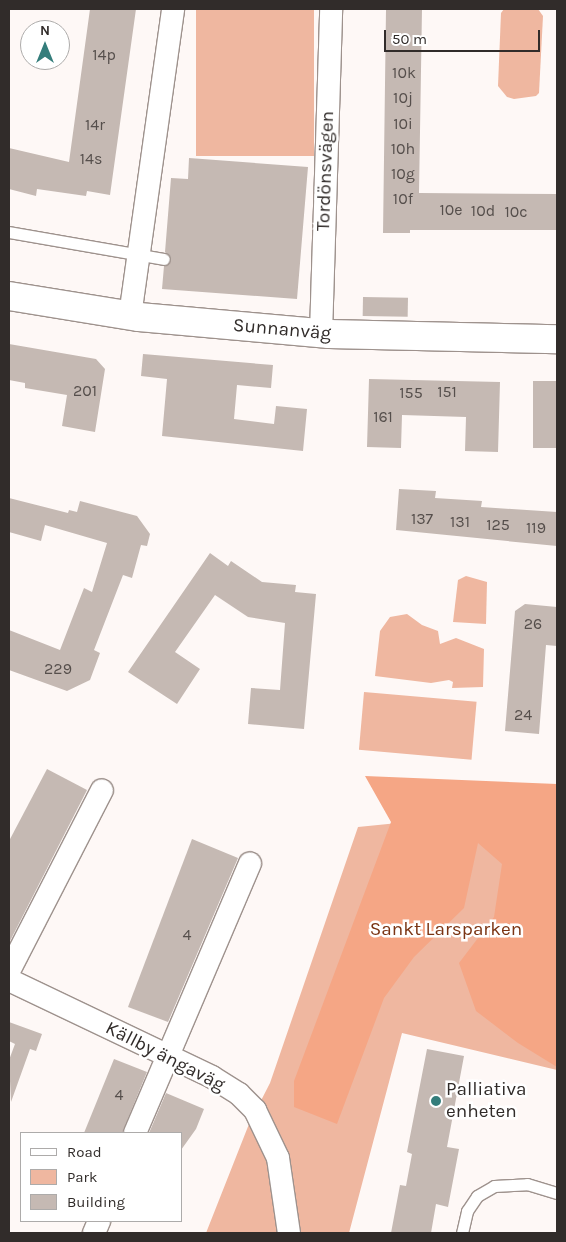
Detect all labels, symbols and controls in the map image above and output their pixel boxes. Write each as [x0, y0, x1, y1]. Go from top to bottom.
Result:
north arrow [20, 20, 70, 70]
scale bar [386, 20, 542, 52]
text: N [40, 22, 50, 39]
text: 50 m [392, 30, 427, 48]
house number: 14p [92, 45, 116, 65]
house number: 10k [392, 63, 416, 83]
house number: 10j [393, 88, 413, 108]
street label: Tordönsvägen [313, 110, 339, 232]
house number: 10i [393, 114, 413, 134]
house number: 14r [85, 115, 105, 135]
house number: 10h [391, 139, 415, 159]
house number: 14s [80, 149, 102, 169]
house number: 10g [391, 164, 415, 184]
house number: 10f [393, 189, 413, 209]
house number: 10e [440, 200, 462, 220]
house number: 10d [471, 201, 495, 221]
house number: 10c [504, 202, 528, 222]
street label: Sunnanväg [232, 314, 332, 346]
house number: 201 [73, 381, 97, 401]
house number: 151 [437, 382, 457, 402]
house number: 155 [399, 383, 423, 403]
house number: 161 [373, 407, 393, 427]
house number: 137 [411, 509, 433, 529]
house number: 131 [450, 512, 470, 532]
house number: 125 [486, 515, 510, 535]
house number: 119 [526, 518, 546, 538]
house number: 26 [524, 614, 542, 634]
house number: 229 [44, 659, 72, 679]
house number: 24 [514, 705, 532, 725]
park label: Sankt Larsparken [370, 919, 522, 941]
house number: 4 [183, 925, 191, 945]
street label: Källby ängaväg [101, 1017, 229, 1097]
place label: Palliativa enheten [446, 1079, 527, 1123]
house number: 4 [115, 1085, 123, 1105]
marker: Palliativa enheten [430, 1095, 442, 1107]
legend [20, 1132, 182, 1222]
text: Road [67, 1143, 102, 1161]
text: Park [67, 1168, 97, 1186]
text: Building [67, 1193, 125, 1211]

